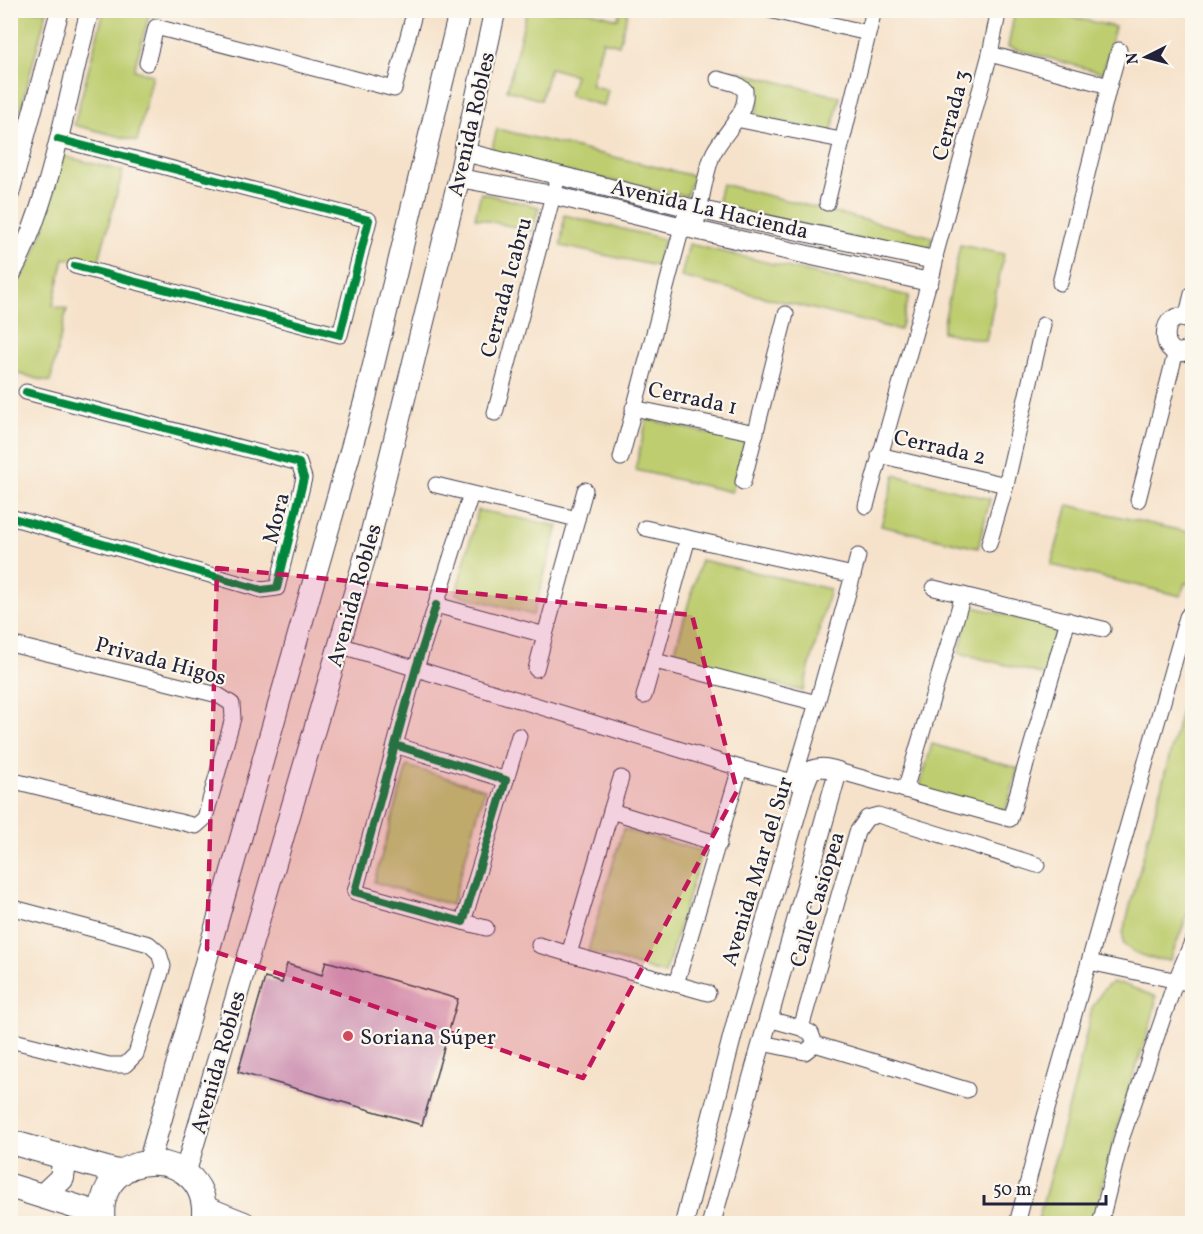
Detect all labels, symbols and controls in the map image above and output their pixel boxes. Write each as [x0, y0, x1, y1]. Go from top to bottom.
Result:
north arrow [1116, 27, 1176, 87]
street label: Avenida Robles [441, 49, 504, 200]
text: N [1121, 51, 1145, 65]
street label: Cerrada 3 [925, 67, 979, 165]
street label: Avenida La Hacienda [607, 173, 811, 248]
street label: Cerrada Icabru [474, 214, 541, 361]
street label: Cerrada 1 [645, 375, 740, 424]
street label: Cerrada 2 [890, 423, 989, 474]
street label: Mora [256, 490, 299, 548]
street label: Avenida Robles [320, 520, 391, 671]
street label: Privada Higos [91, 630, 229, 695]
street label: Avenida Mar del Sur [715, 773, 802, 970]
street label: Calle Casiopea [783, 828, 854, 971]
street label: Avenida Robles [184, 987, 255, 1138]
place label: Soriana Súper [360, 1023, 496, 1054]
marker: Soriana Súper [341, 1029, 355, 1043]
scale bar [984, 1168, 1106, 1206]
text: 50 m [993, 1178, 1032, 1203]

